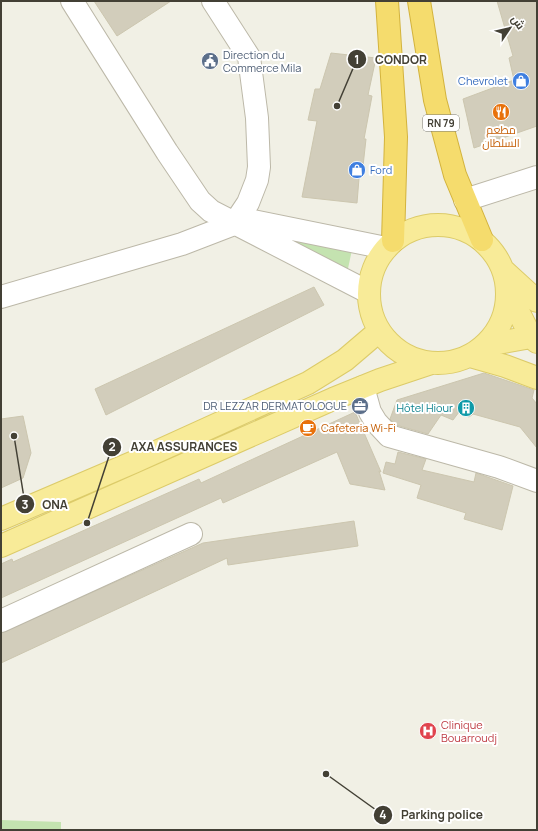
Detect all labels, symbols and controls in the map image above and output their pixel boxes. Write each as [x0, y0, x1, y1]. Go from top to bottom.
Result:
north arrow [490, 8, 530, 48]
text: ش [508, 12, 529, 32]
place label: Direction du Commerce Mila [223, 47, 301, 75]
callout: CONDOR [347, 47, 435, 71]
public building icon: Direction du Commerce Mila [200, 51, 220, 71]
text: 1 [354, 51, 360, 68]
text: CONDOR [375, 51, 427, 68]
shop icon: Chevrolet [511, 71, 531, 91]
place label: Chevrolet [458, 73, 508, 88]
restaurant icon: مطعم السلطان [491, 102, 511, 122]
road number: RN 79 [423, 115, 459, 131]
place label: مطعم السلطان [482, 122, 520, 150]
shop icon: Ford [347, 160, 367, 180]
place label: Ford [370, 162, 392, 177]
office icon: DR LEZZAR DERMATOLOGUE [350, 396, 370, 416]
place label: DR LEZZAR DERMATOLOGUE [203, 398, 347, 413]
building icon: Hôtel Hiour [456, 398, 476, 418]
place label: Hôtel Hiour [396, 400, 453, 415]
cafe icon: Cafeteria Wi-Fi [298, 418, 318, 438]
place label: Cafeteria Wi-Fi [321, 420, 396, 435]
callout: AXA ASSURANCES [102, 435, 245, 459]
text: 2 [108, 438, 116, 455]
text: AXA ASSURANCES [130, 438, 238, 455]
callout: ONA [15, 492, 76, 516]
text: 3 [22, 496, 29, 513]
text: ONA [42, 496, 68, 513]
place label: Clinique Bouarroudj [441, 717, 497, 745]
hospital icon: Clinique Bouarroudj [418, 721, 438, 741]
callout: Parking police [373, 803, 491, 827]
text: 4 [379, 806, 387, 823]
text: Parking police [401, 806, 483, 823]

